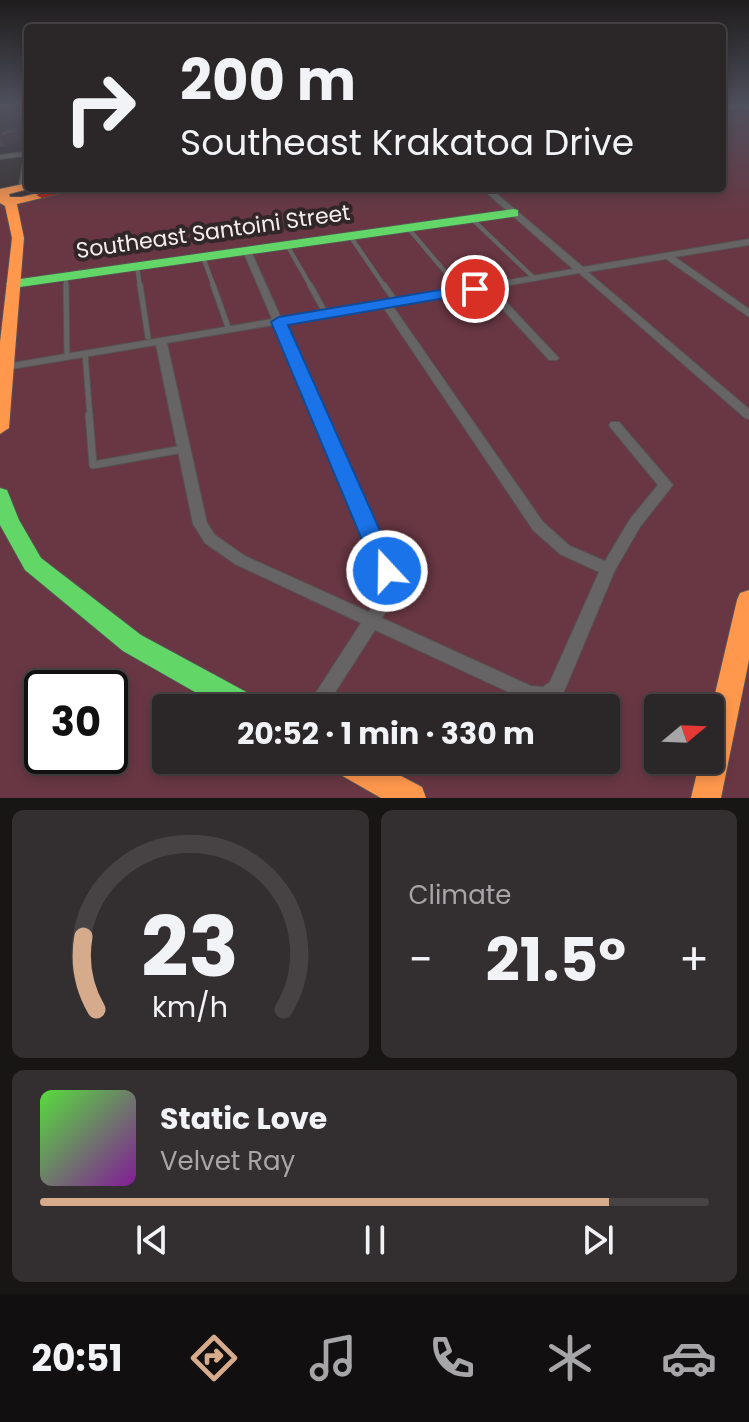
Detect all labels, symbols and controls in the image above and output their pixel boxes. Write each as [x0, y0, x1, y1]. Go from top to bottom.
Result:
text: 200 m [180, 41, 356, 120]
icon: right [48, 56, 152, 160]
text: Southeast Krakatoa Drive [180, 117, 634, 168]
street label: Southeast Santoini Street [74, 197, 352, 266]
pin [441, 255, 509, 323]
icon: arrive [453, 267, 497, 311]
position arrow [345, 529, 429, 613]
speed limit sign: 30 [24, 670, 128, 774]
north arrow [644, 694, 724, 774]
map controls [644, 694, 724, 774]
text: 20:52 · 1 min · 330 m [237, 712, 535, 755]
text: Climate [409, 877, 511, 913]
text: 23 [141, 889, 239, 1005]
text: 21.5° [486, 918, 626, 1002]
text: − [409, 929, 433, 990]
text: + [679, 929, 709, 990]
text: km/h [152, 987, 228, 1027]
text: Static Love [160, 1097, 327, 1140]
text: Velvet Ray [160, 1143, 295, 1179]
icon: previous [130, 1218, 174, 1262]
icon: pause [353, 1218, 397, 1262]
icon: next [576, 1218, 620, 1262]
icon: directions [186, 1330, 242, 1386]
icon: music [305, 1330, 361, 1386]
icon: phone [424, 1330, 480, 1386]
icon: climate [542, 1330, 598, 1386]
icon: car [661, 1330, 717, 1386]
text: 20:51 [31, 1333, 123, 1384]

